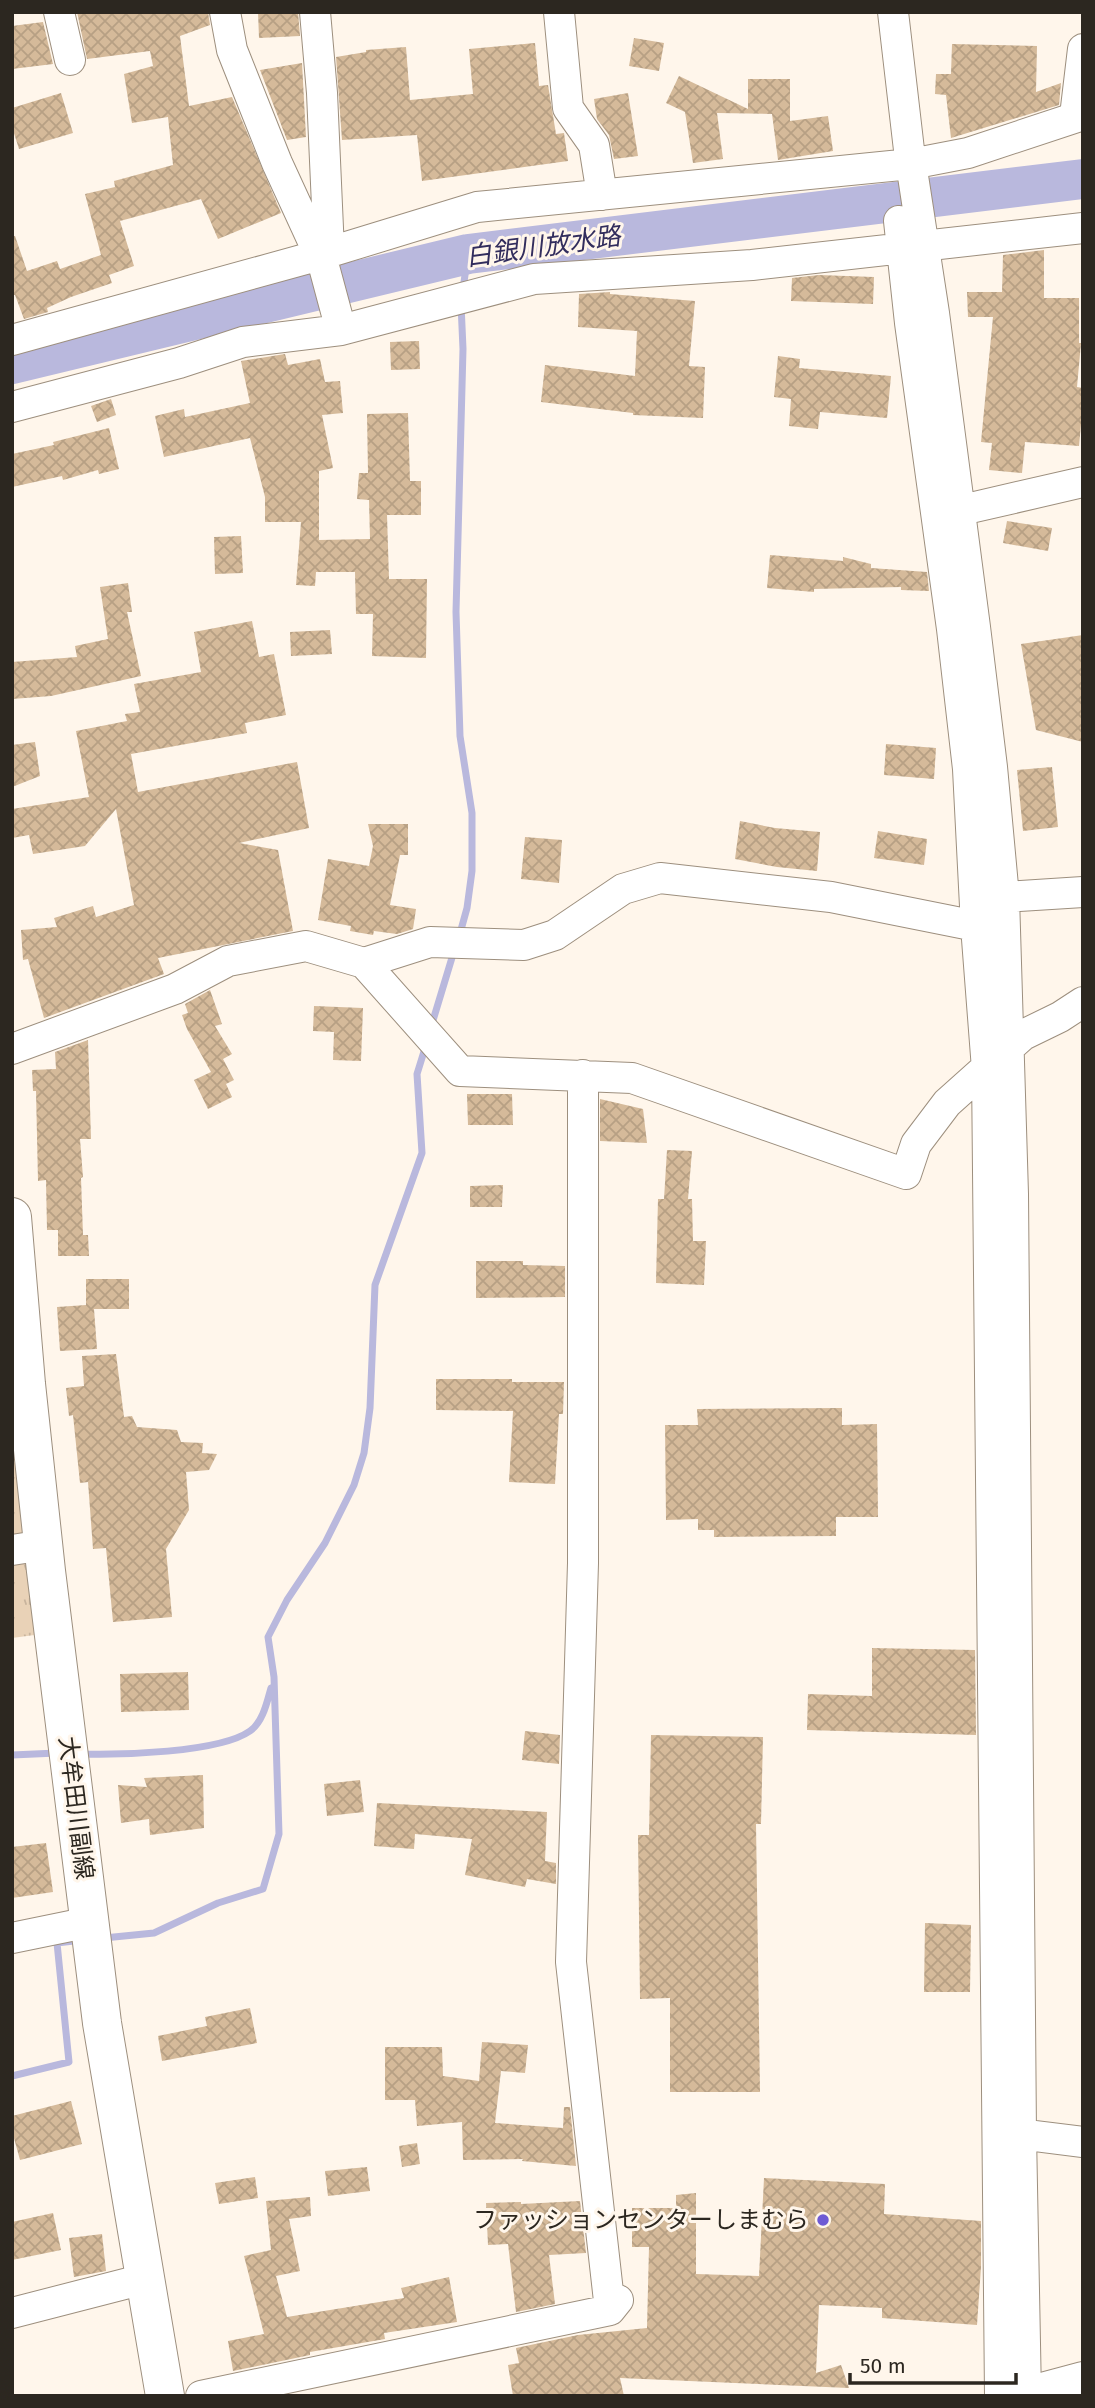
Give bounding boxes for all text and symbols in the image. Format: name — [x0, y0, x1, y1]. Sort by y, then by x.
water label: 白銀川放水路 — [464, 220, 624, 273]
street label: 大牟田川副線 — [53, 1735, 99, 1881]
place label: ファッションセンターしまむら — [473, 2206, 809, 2234]
marker: ファッションセンターしまむら — [815, 2212, 831, 2228]
scale bar — [850, 2342, 1016, 2386]
text: 50 m — [860, 2353, 906, 2379]

